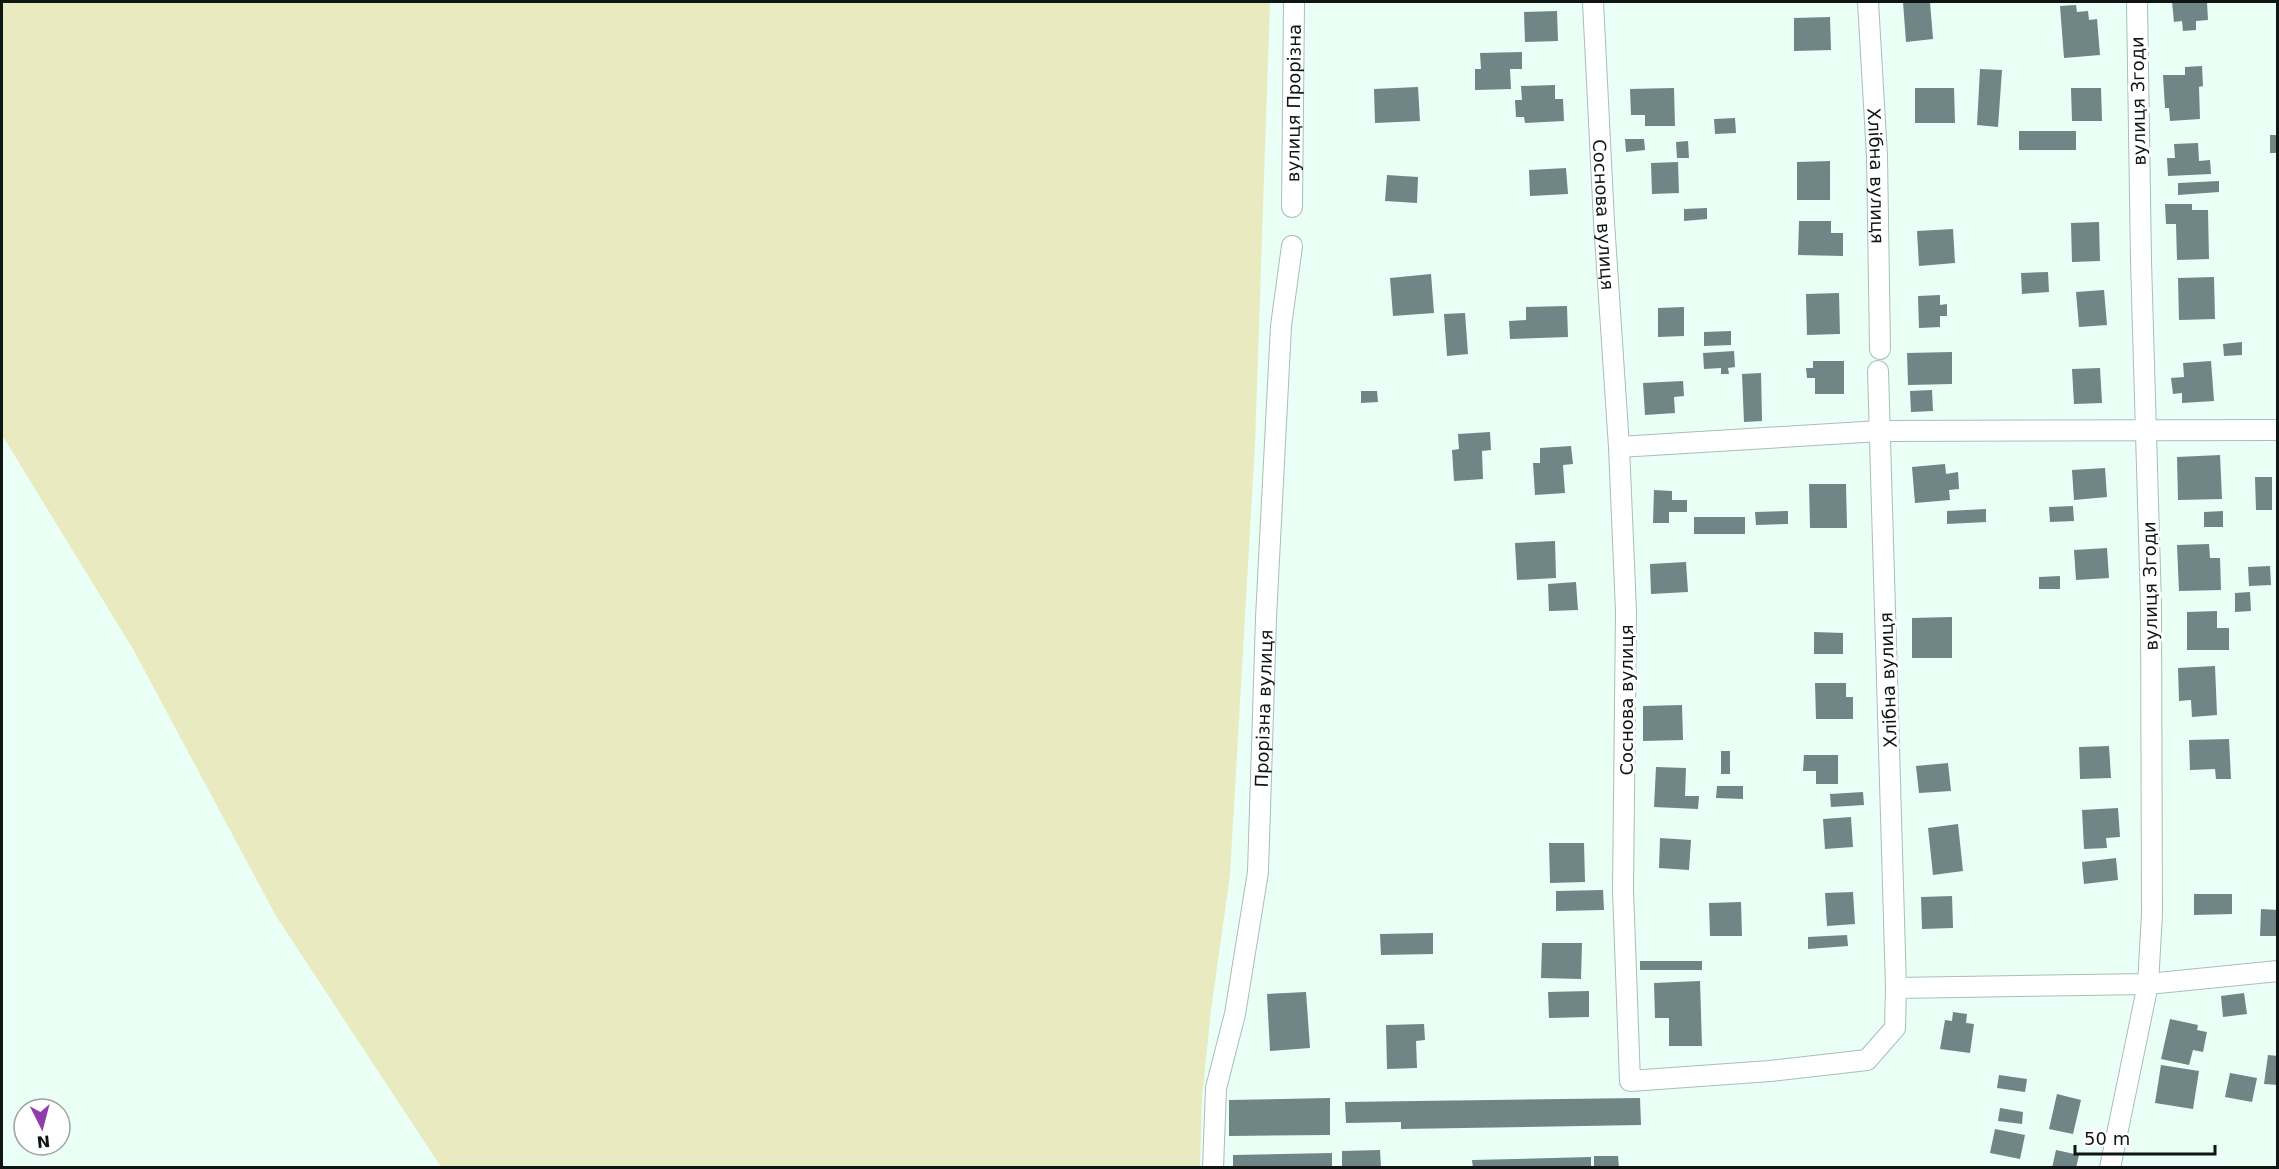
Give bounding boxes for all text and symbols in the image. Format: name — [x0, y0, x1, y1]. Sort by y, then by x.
street label: вулиця Прорізна — [1282, 24, 1304, 182]
street label: вулиця Згоди — [2126, 36, 2150, 166]
street label: Хлібна вулиця — [1864, 107, 1889, 244]
street label: Соснова вулиця — [1589, 139, 1619, 291]
street label: вулиця Згоди — [2138, 521, 2162, 651]
street label: Хлібна вулиця — [1875, 612, 1901, 748]
street label: Соснова вулиця — [1616, 624, 1637, 776]
street label: Прорізна вулиця — [1250, 629, 1276, 788]
north arrow — [12, 1097, 72, 1157]
scale bar — [2075, 1118, 2214, 1156]
text: 50 m — [2084, 1128, 2130, 1149]
text: N — [36, 1131, 51, 1152]

